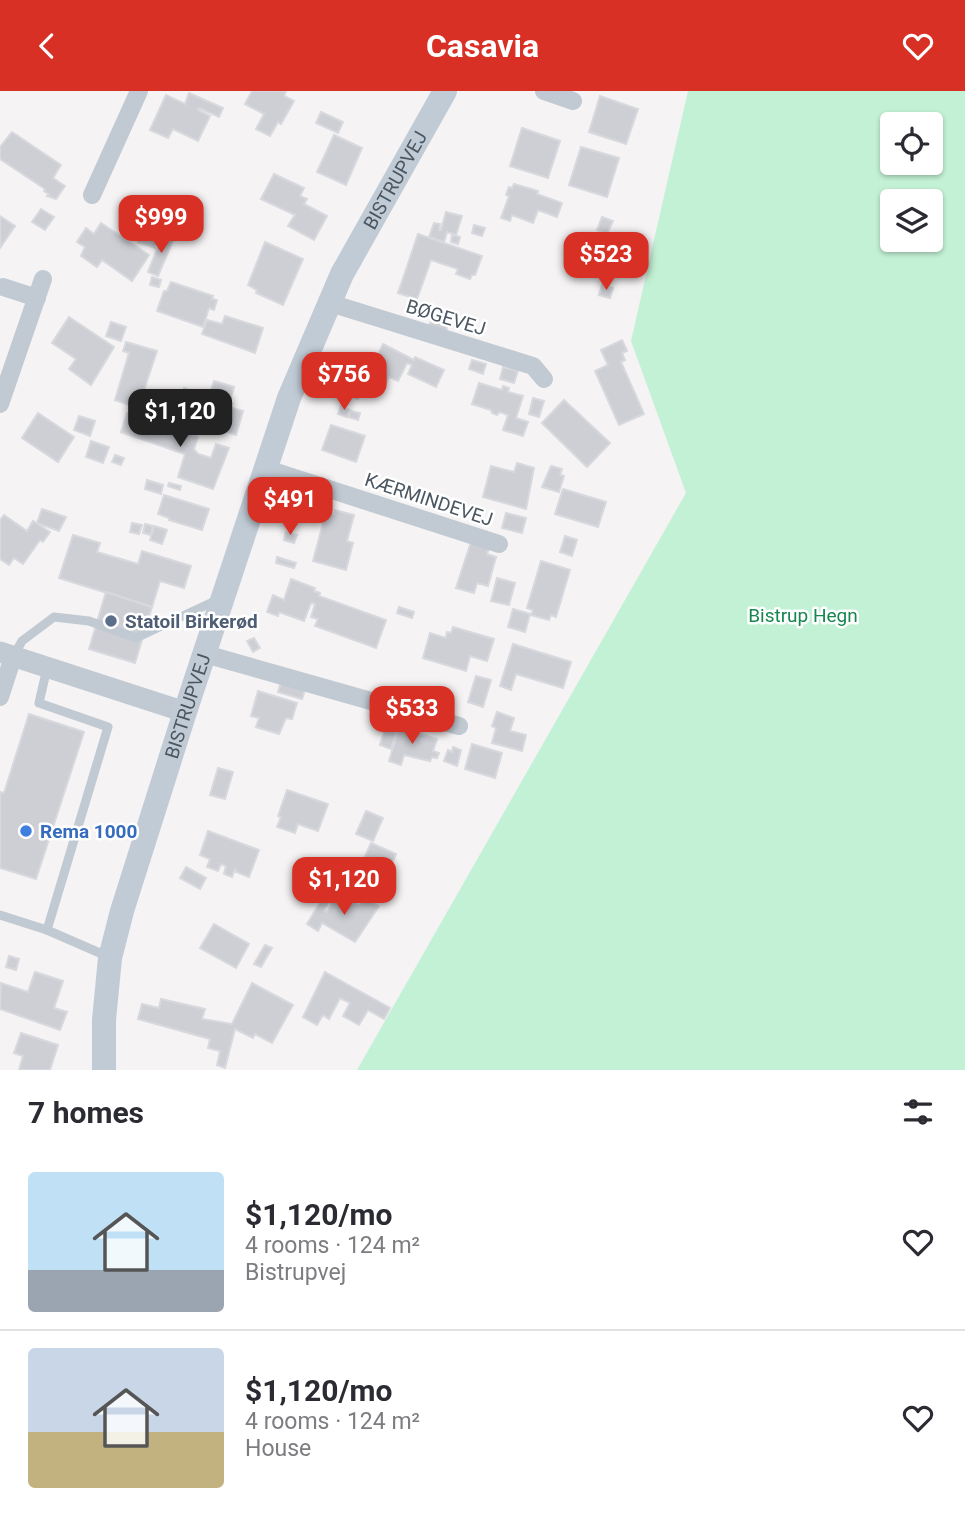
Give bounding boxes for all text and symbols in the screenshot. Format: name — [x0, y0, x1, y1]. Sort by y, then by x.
icon: back — [28, 27, 66, 65]
text: Casavia — [426, 27, 539, 65]
icon: heart — [899, 27, 937, 65]
map controls — [880, 112, 943, 252]
button: locate — [880, 112, 943, 175]
street label: BISTRUPVEJ — [359, 127, 432, 233]
button: layers — [880, 189, 943, 252]
pin: $999 — [120, 195, 202, 255]
text: $999 — [135, 204, 187, 231]
pin: $523 — [565, 233, 647, 292]
text: $523 — [580, 241, 632, 268]
street label: BØGEVEJ — [403, 294, 488, 340]
pin: $756 — [303, 353, 385, 412]
text: $756 — [318, 361, 370, 388]
pin: $1,120 — [123, 389, 237, 449]
text: $1,120 — [144, 398, 216, 425]
street label: KÆRMINDEVEJ — [362, 468, 496, 531]
pin: $491 — [249, 477, 331, 537]
text: $491 — [264, 486, 316, 513]
park label: Bistrup Hegn — [748, 604, 858, 627]
place label: Statoil Birkerød — [125, 610, 258, 633]
marker: Statoil Birkerød — [103, 613, 119, 629]
street label: BISTRUPVEJ — [160, 651, 216, 761]
pin: $533 — [371, 687, 453, 746]
text: $533 — [386, 695, 438, 722]
place label: Rema 1000 — [40, 820, 137, 843]
marker: Rema 1000 — [18, 823, 34, 839]
pin: $1,120 — [287, 857, 401, 917]
text: $1,120 — [308, 866, 380, 893]
icon: filters — [899, 1093, 937, 1131]
text: 7 homes — [28, 1095, 144, 1130]
text: $1,120/mo — [245, 1197, 393, 1232]
icon: home — [84, 1200, 168, 1284]
icon: heart — [899, 1223, 937, 1261]
text: 4 rooms · 124 m² — [245, 1232, 420, 1259]
text: Bistrupvej — [245, 1259, 346, 1286]
text: $1,120/mo — [245, 1373, 393, 1408]
icon: home — [84, 1376, 168, 1460]
icon: heart — [899, 1399, 937, 1437]
text: 4 rooms · 124 m² — [245, 1408, 420, 1435]
text: House — [245, 1435, 311, 1462]

